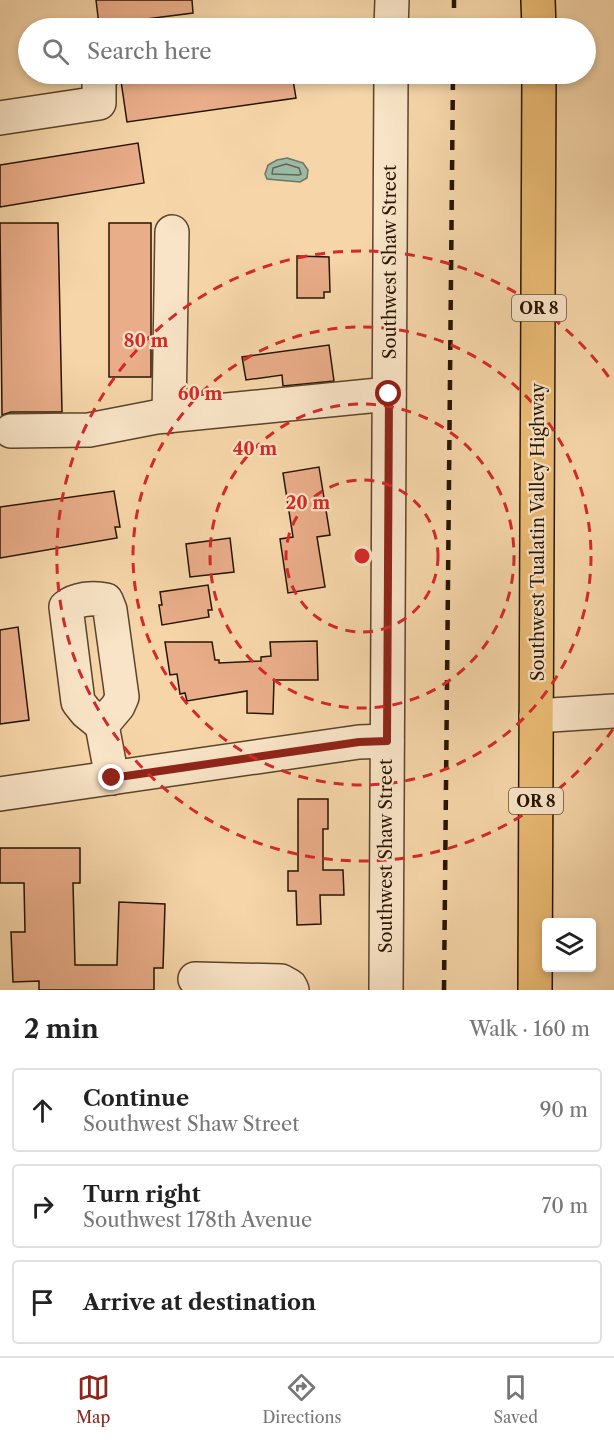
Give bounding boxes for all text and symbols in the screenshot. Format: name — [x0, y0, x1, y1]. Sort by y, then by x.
search box — [18, 18, 596, 84]
icon: search — [39, 35, 72, 68]
text: Search here — [87, 38, 212, 65]
street label: Southwest Shaw Street — [379, 164, 401, 359]
road number: OR 8 — [512, 295, 566, 321]
text: 80 m — [123, 330, 169, 352]
route start — [375, 380, 401, 406]
street label: Southwest Tualatin Valley Highway — [527, 382, 549, 681]
text: 60 m — [178, 383, 222, 405]
text: 40 m — [233, 438, 277, 460]
text: 20 m — [286, 492, 330, 514]
centre of rings — [352, 546, 372, 566]
street label: Southwest Shaw Street — [375, 758, 397, 953]
route end — [98, 764, 124, 790]
road number: OR 8 — [509, 788, 563, 814]
map controls — [542, 918, 596, 972]
button: layers — [542, 918, 596, 972]
text: 2 min — [24, 1013, 99, 1045]
text: Walk · 160 m — [469, 1017, 590, 1041]
text: Continue — [83, 1085, 189, 1112]
icon: ahead — [26, 1094, 59, 1127]
text: 90 m — [540, 1098, 588, 1122]
text: Southwest Shaw Street — [83, 1112, 299, 1136]
text: Turn right — [83, 1181, 201, 1208]
icon: right — [26, 1190, 59, 1223]
text: 70 m — [542, 1194, 588, 1218]
text: Southwest 178th Avenue — [83, 1208, 312, 1232]
icon: arrive — [26, 1286, 59, 1319]
text: Arrive at destination — [83, 1289, 316, 1316]
tab: Map — [76, 1371, 110, 1427]
tab: Directions — [262, 1371, 341, 1427]
tab: Saved — [494, 1371, 538, 1427]

